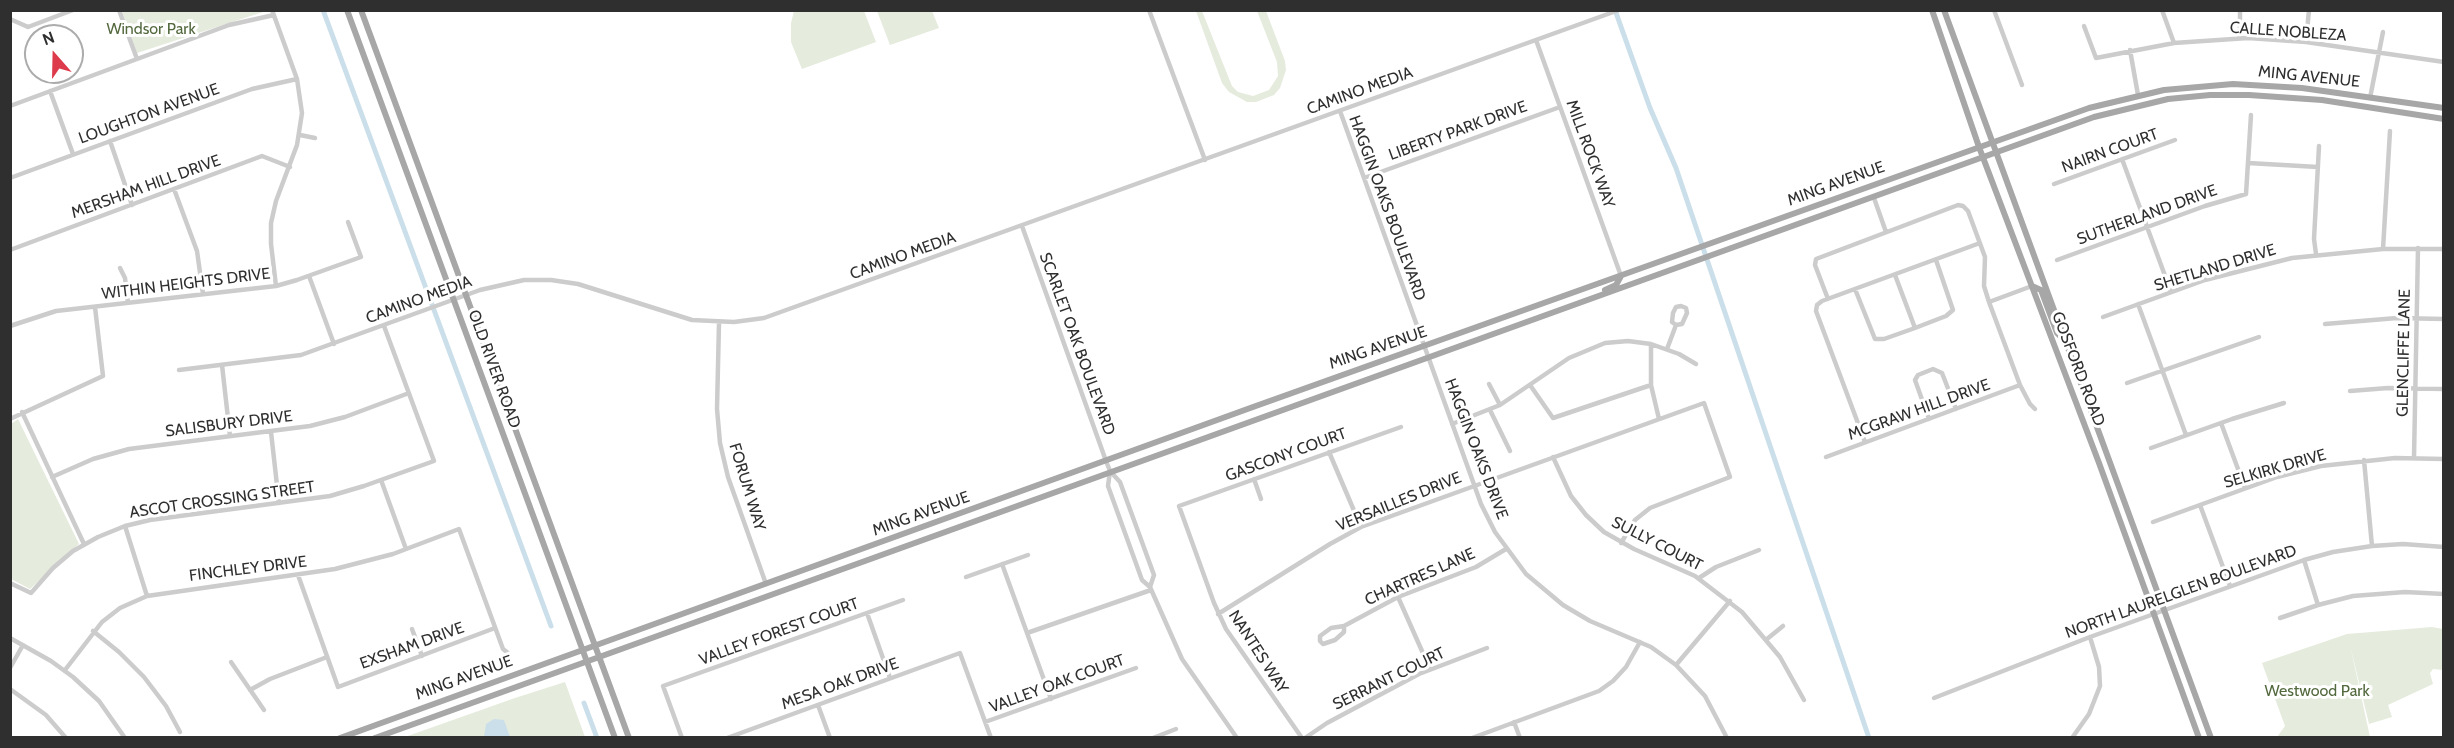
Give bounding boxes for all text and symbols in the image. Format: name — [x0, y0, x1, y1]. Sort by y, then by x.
street label: CALLE NOBLEZA — [2229, 18, 2347, 46]
park label: Windsor Park — [106, 19, 196, 39]
north arrow — [24, 24, 84, 84]
text: N — [40, 28, 57, 49]
street label: MING AVENUE — [2257, 62, 2361, 92]
street label: CAMINO MEDIA — [1304, 63, 1416, 119]
street label: LOUGHTON AVENUE — [76, 80, 222, 148]
street label: LIBERTY PARK DRIVE — [1386, 97, 1530, 165]
street label: MILL ROCK WAY — [1562, 97, 1618, 211]
street label: HAGGIN OAKS BOULEVARD — [1344, 113, 1430, 303]
street label: NAIRN COURT — [2059, 125, 2161, 177]
street label: MERSHAM HILL DRIVE — [69, 151, 223, 223]
street label: MING AVENUE — [1785, 158, 1887, 210]
street label: SUTHERLAND DRIVE — [2074, 181, 2220, 249]
street label: CAMINO MEDIA — [847, 228, 959, 284]
street label: SHETLAND DRIVE — [2152, 240, 2278, 296]
street label: SCARLET OAK BOULEVARD — [1035, 250, 1119, 438]
street label: WITHIN HEIGHTS DRIVE — [101, 264, 271, 304]
street label: CAMINO MEDIA — [363, 272, 475, 328]
street label: GLENCLIFFE LANE — [2393, 289, 2415, 417]
street label: OLD RIVER ROAD — [464, 307, 524, 431]
street label: GOSFORD ROAD — [2047, 309, 2109, 429]
street label: MING AVENUE — [1327, 322, 1429, 374]
street label: MCGRAW HILL DRIVE — [1845, 375, 1993, 445]
street label: HAGGIN OAKS DRIVE — [1440, 376, 1512, 522]
street label: SALISBURY DRIVE — [164, 407, 294, 441]
street label: GASCONY COURT — [1223, 424, 1349, 486]
street label: FORUM WAY — [725, 441, 769, 533]
street label: SELKIRK DRIVE — [2222, 445, 2328, 493]
street label: VERSAILLES DRIVE — [1334, 468, 1464, 536]
street label: ASCOT CROSSING STREET — [128, 477, 316, 523]
street label: MING AVENUE — [870, 488, 972, 540]
street label: SULLY COURT — [1608, 513, 1706, 575]
street label: NORTH LAURELGLEN BOULEVARD — [2063, 541, 2299, 643]
street label: CHARTRES LANE — [1362, 544, 1478, 610]
street label: FINCHLEY DRIVE — [188, 552, 308, 586]
street label: VALLEY FOREST COURT — [697, 594, 861, 670]
street label: NANTES WAY — [1224, 607, 1292, 697]
street label: EXSHAM DRIVE — [357, 618, 467, 674]
street label: SERRANT COURT — [1330, 644, 1448, 714]
street label: VALLEY OAK COURT — [987, 651, 1127, 717]
street label: MING AVENUE — [413, 652, 515, 704]
street label: MESA OAK DRIVE — [779, 654, 901, 714]
park label: Westwood Park — [2264, 681, 2370, 701]

